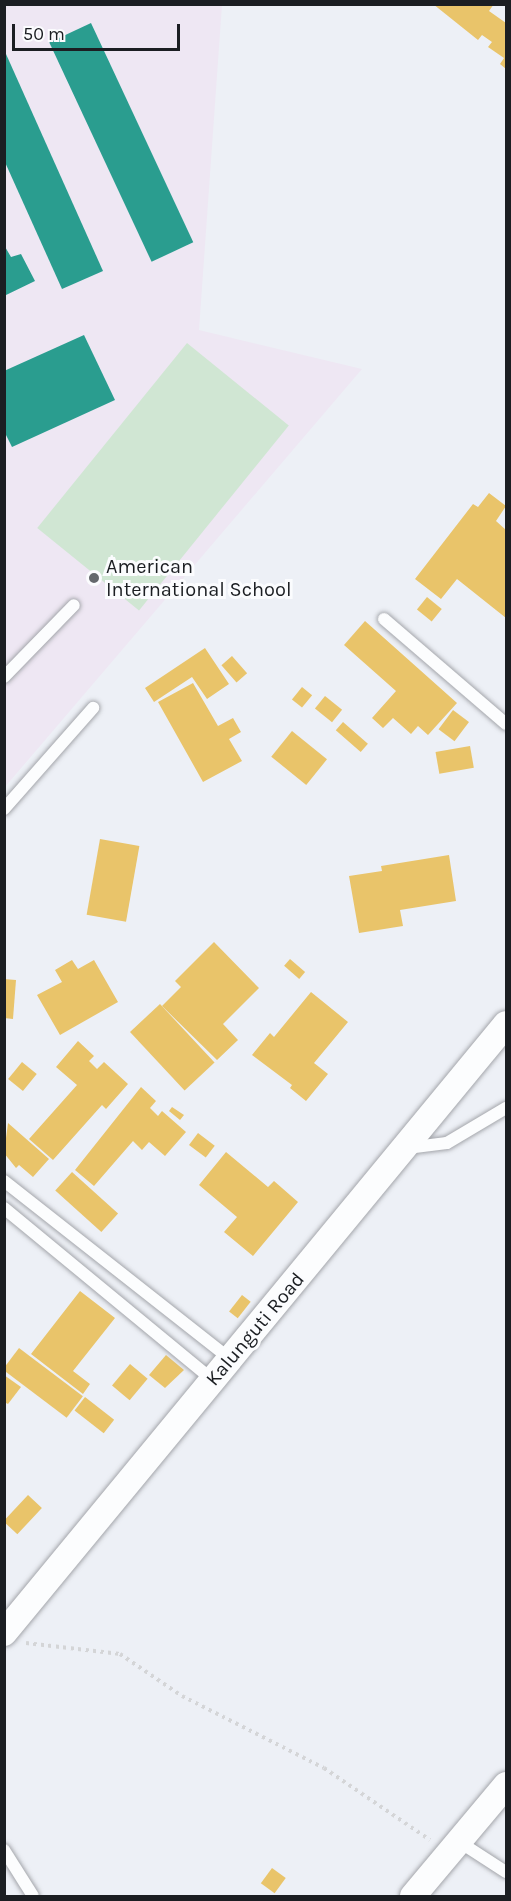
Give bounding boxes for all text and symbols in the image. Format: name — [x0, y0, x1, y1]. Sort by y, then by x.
scale bar — [15, 12, 183, 50]
text: 50 m — [23, 23, 65, 45]
place label: American International School — [106, 554, 292, 601]
marker: American International School — [87, 571, 101, 585]
street label: Kalunguti Road — [201, 1267, 309, 1391]

